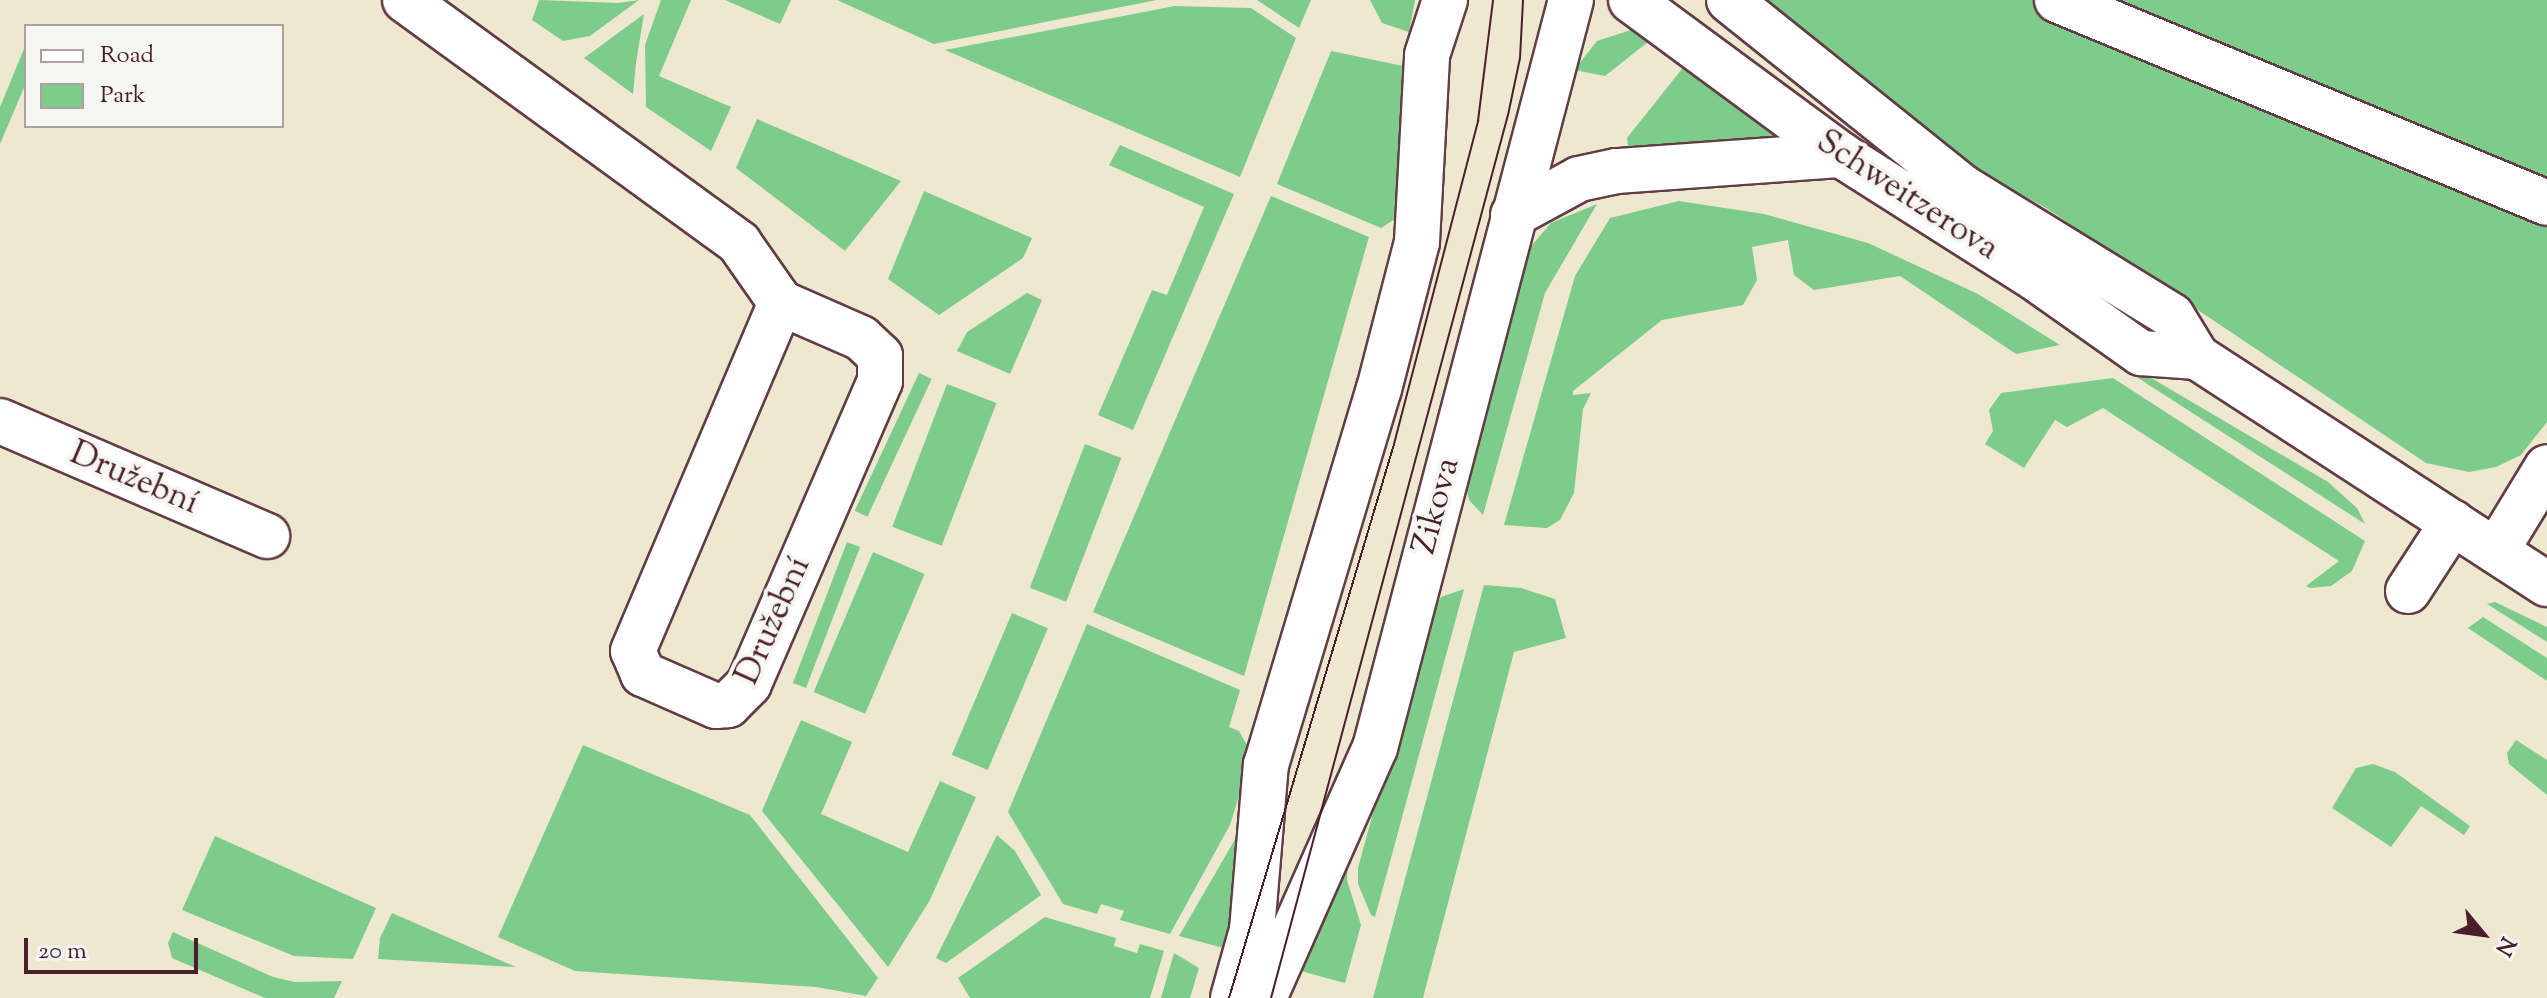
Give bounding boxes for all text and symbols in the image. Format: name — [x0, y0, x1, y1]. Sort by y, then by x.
legend — [24, 24, 284, 128]
text: Road — [100, 39, 154, 73]
text: Park — [100, 79, 146, 113]
street label: Schweitzerova — [1808, 122, 2006, 270]
street label: Družební — [63, 434, 205, 524]
street label: Zikova — [1405, 454, 1469, 558]
street label: Družební — [728, 551, 820, 691]
north arrow — [2443, 894, 2523, 974]
scale bar — [28, 922, 202, 972]
text: N — [2486, 930, 2522, 961]
text: 20 m — [38, 935, 87, 969]

